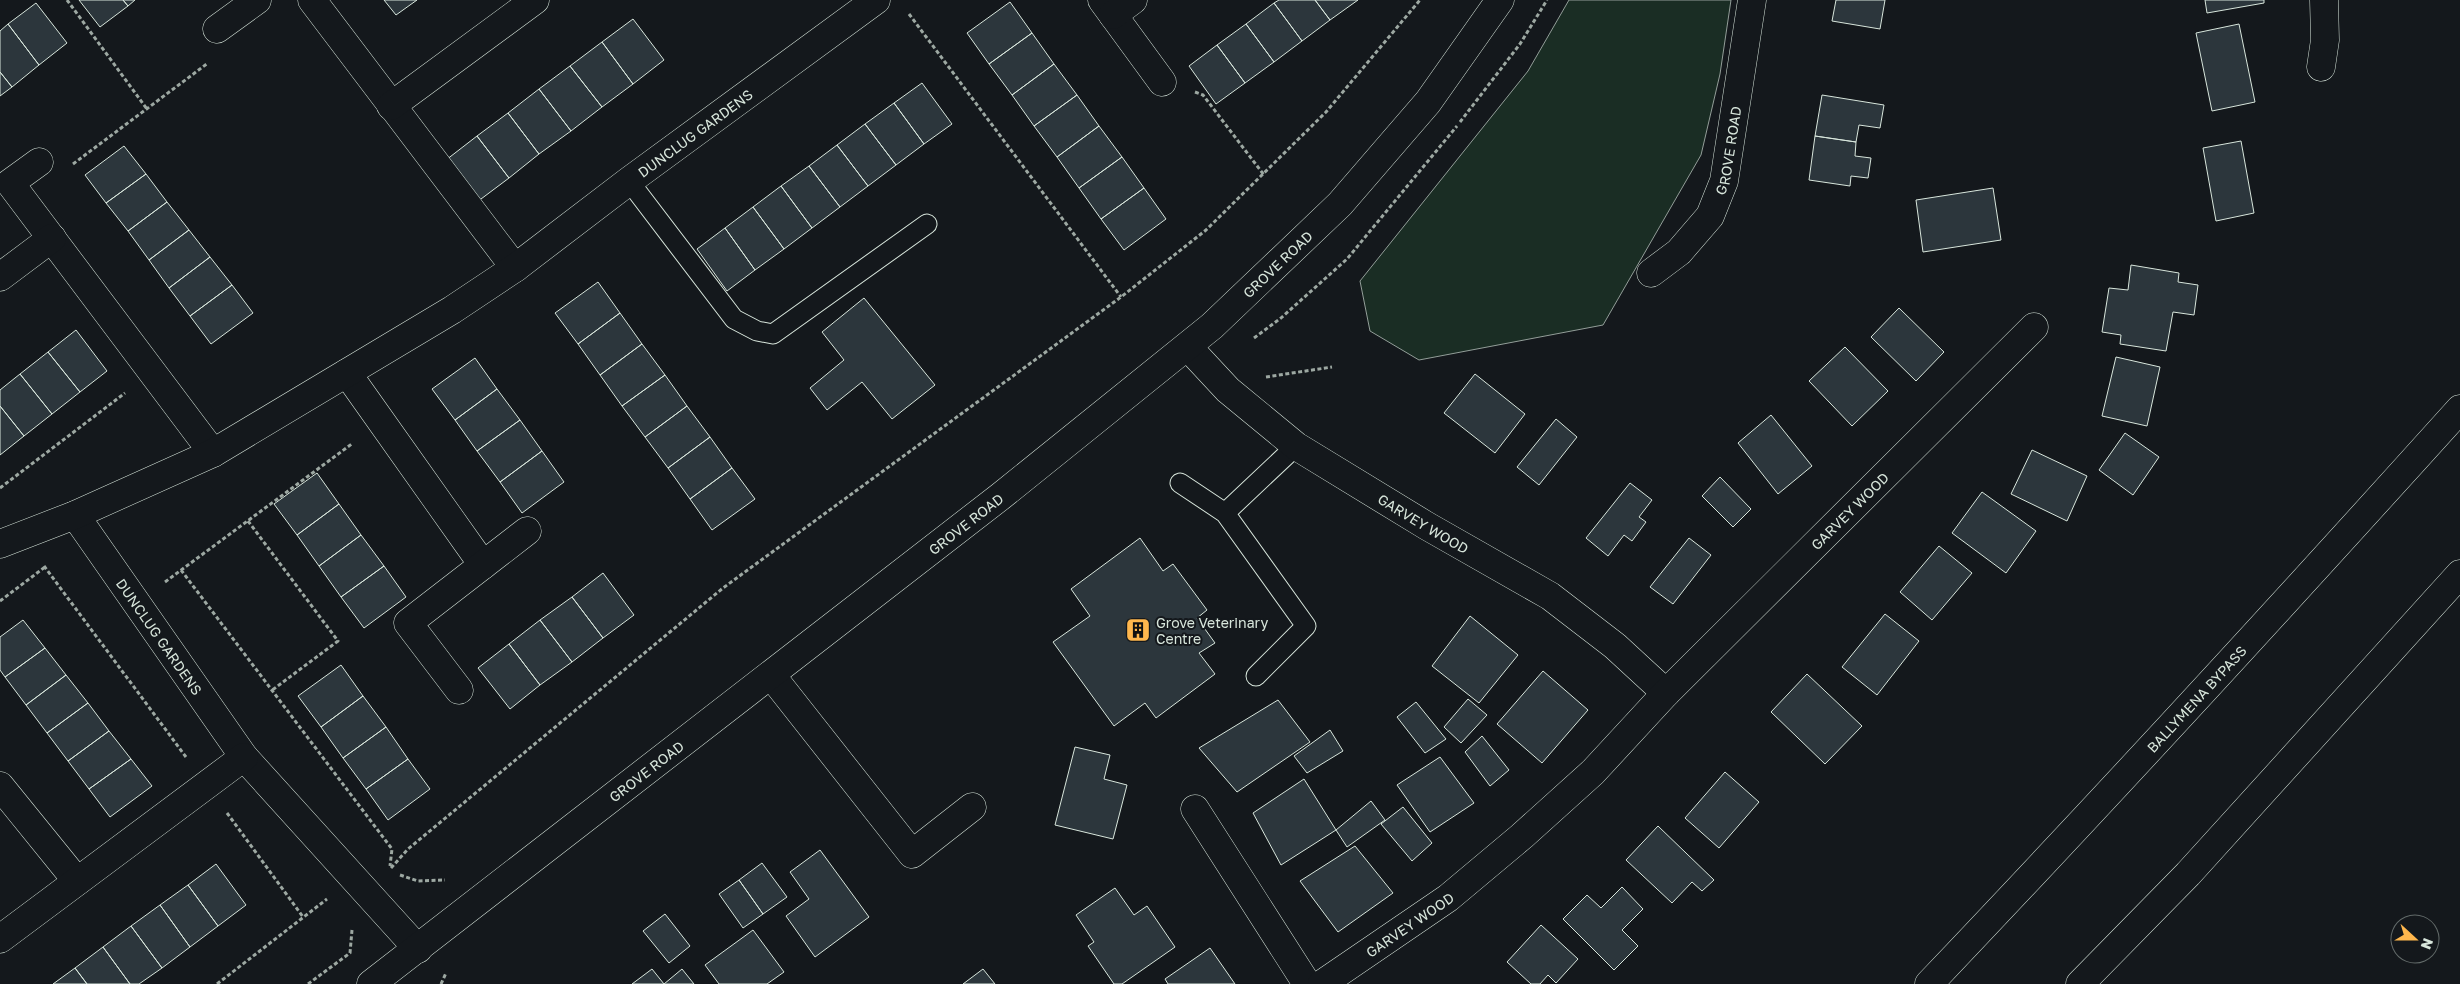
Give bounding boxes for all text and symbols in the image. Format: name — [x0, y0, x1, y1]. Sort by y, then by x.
street label: DUNCLUG GARDENS — [634, 85, 756, 180]
street label: GROVE ROAD — [1711, 105, 1744, 197]
street label: GROVE ROAD — [1239, 227, 1316, 301]
street label: GARVEY WOOD — [1807, 468, 1892, 553]
street label: GROVE ROAD — [925, 489, 1006, 558]
street label: GARVEY WOOD — [1375, 490, 1472, 557]
street label: DUNCLUG GARDENS — [113, 575, 206, 698]
place label: Grove Veterinary Centre — [1156, 614, 1268, 647]
building icon: Grove Veterinary Centre — [1125, 617, 1151, 643]
street label: BALLYMENA BYPASS — [2143, 642, 2250, 755]
street label: GROVE ROAD — [605, 737, 687, 805]
street label: GARVEY WOOD — [1362, 888, 1457, 960]
north arrow — [2390, 914, 2440, 964]
text: N — [2418, 936, 2437, 952]

